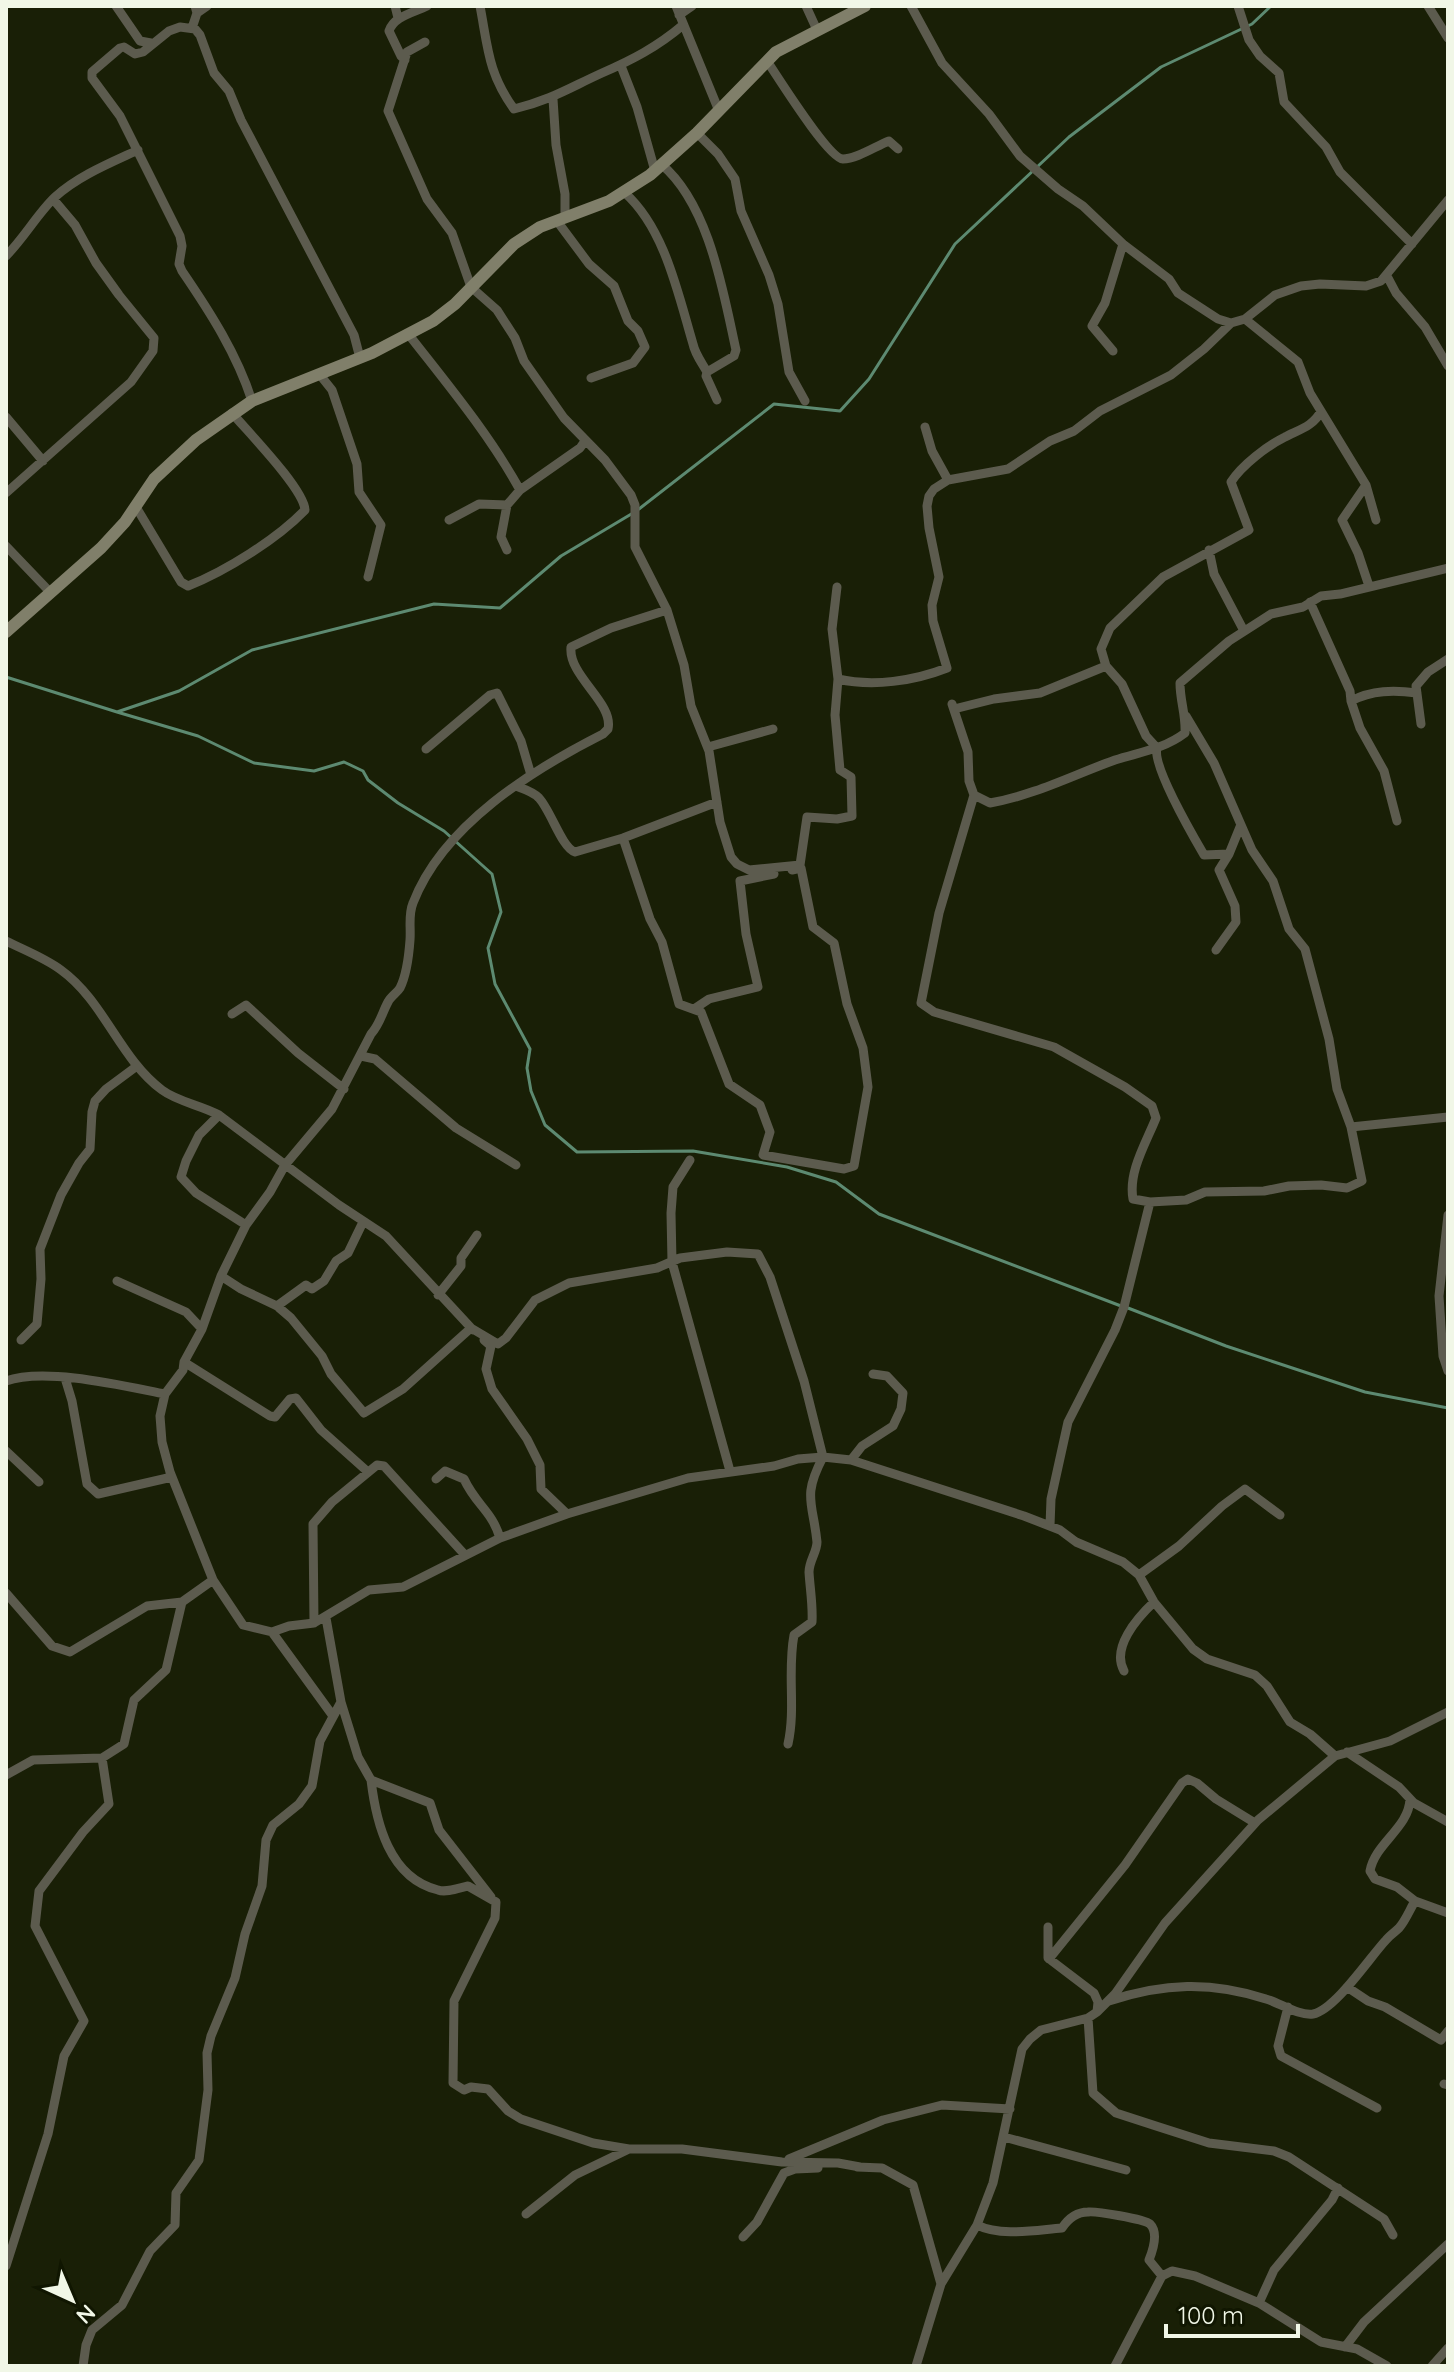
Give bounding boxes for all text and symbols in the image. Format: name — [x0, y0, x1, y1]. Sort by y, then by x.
north arrow — [32, 2260, 112, 2340]
scale bar — [1166, 2288, 1298, 2338]
text: N — [70, 2299, 101, 2330]
text: 100 m — [1178, 2300, 1244, 2330]

